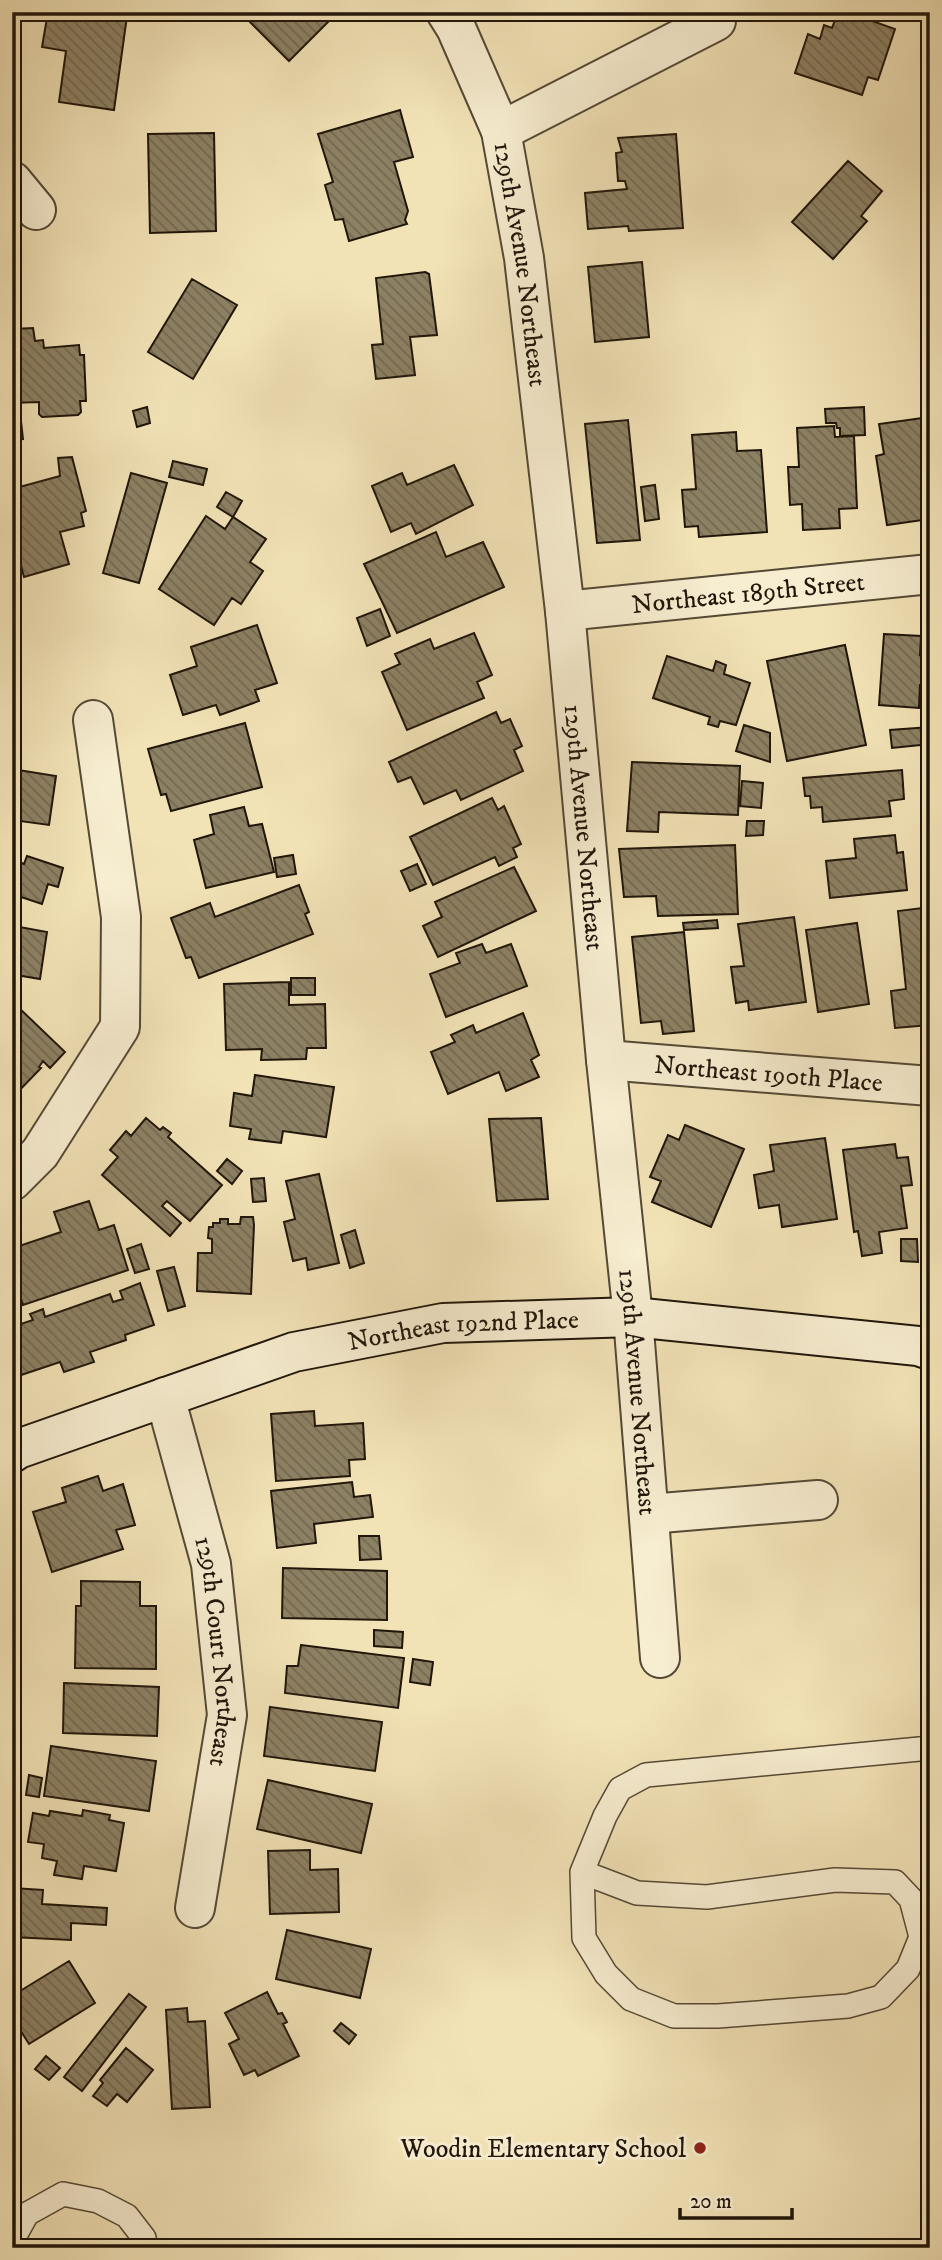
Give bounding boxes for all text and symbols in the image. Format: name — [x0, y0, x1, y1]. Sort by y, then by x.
street label: 129th Avenue Northeast — [485, 139, 554, 388]
street label: Northeast 189th Street — [630, 566, 866, 622]
street label: 129th Avenue Northeast — [556, 703, 611, 952]
street label: Northeast 190th Place — [653, 1049, 884, 1100]
street label: 129th Avenue Northeast — [610, 1267, 664, 1516]
street label: Northeast 192nd Place — [345, 1304, 579, 1359]
street label: 129th Court Northeast — [186, 1532, 242, 1769]
place label: Woodin Elementary School — [399, 2133, 686, 2166]
marker: Woodin Elementary School — [692, 2140, 708, 2156]
scale bar — [680, 2176, 792, 2220]
text: 20 m — [690, 2189, 732, 2215]

